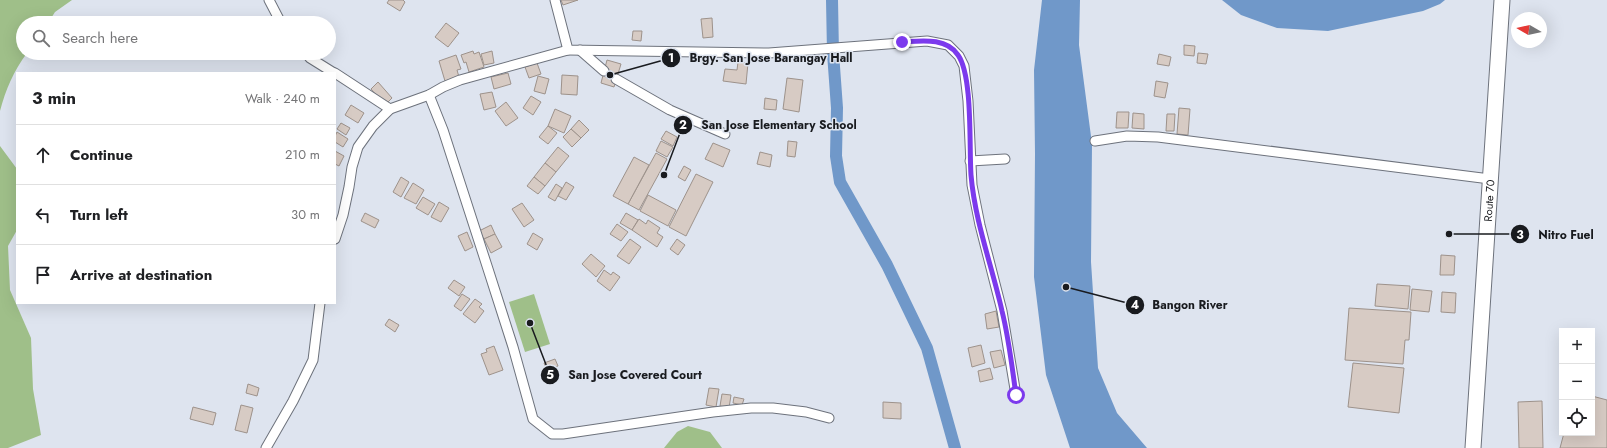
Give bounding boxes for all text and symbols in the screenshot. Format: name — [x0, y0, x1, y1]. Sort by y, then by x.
north arrow — [1511, 12, 1547, 48]
search box — [16, 16, 336, 60]
icon: search — [30, 27, 52, 49]
text: Search here — [62, 27, 138, 49]
route end — [893, 33, 911, 51]
callout: Brgy. San Jose Barangay Hall — [661, 46, 860, 70]
text: 1 — [668, 49, 674, 67]
text: Brgy. San Jose Barangay Hall — [689, 49, 853, 67]
text: 3 min — [32, 86, 76, 110]
text: Walk · 240 m — [245, 89, 320, 108]
callout: San Jose Elementary School — [673, 113, 865, 137]
text: 2 — [679, 116, 687, 134]
text: San Jose Elementary School — [701, 116, 857, 134]
icon: ahead — [32, 144, 54, 166]
text: Continue — [70, 144, 133, 166]
text: 210 m — [285, 145, 320, 164]
street label: Route 70 — [1480, 179, 1498, 222]
icon: left — [32, 204, 54, 226]
text: Turn left — [70, 204, 128, 226]
text: 30 m — [291, 205, 320, 224]
callout: Nitro Fuel — [1510, 222, 1602, 246]
text: 3 — [1516, 226, 1524, 244]
text: Nitro Fuel — [1538, 226, 1594, 244]
icon: arrive — [32, 264, 54, 286]
text: Arrive at destination — [70, 264, 212, 286]
callout: Bangon River — [1125, 293, 1236, 317]
text: 4 — [1131, 296, 1139, 314]
text: Bangon River — [1152, 296, 1228, 314]
map controls — [1559, 328, 1595, 436]
button: + — [1559, 328, 1595, 364]
callout: San Jose Covered Court — [540, 363, 709, 387]
button: − — [1559, 364, 1595, 400]
text: 5 — [546, 366, 554, 384]
text: San Jose Covered Court — [568, 366, 702, 384]
route start — [1007, 386, 1025, 404]
button: locate — [1559, 400, 1595, 436]

